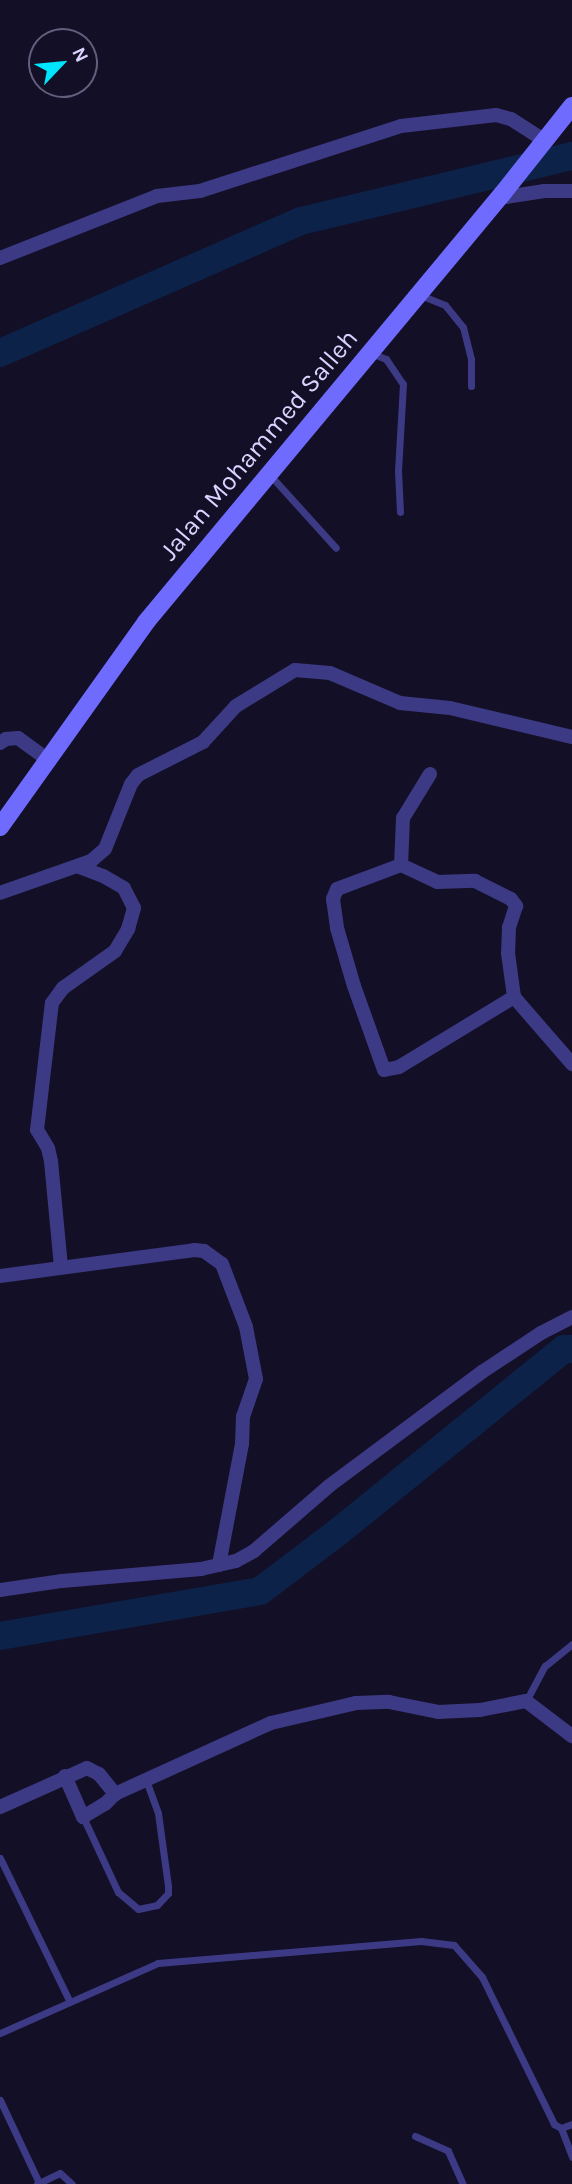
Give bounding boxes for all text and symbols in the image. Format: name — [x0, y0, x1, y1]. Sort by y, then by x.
north arrow — [28, 28, 98, 98]
text: N — [67, 44, 93, 66]
street label: Jalan Mohammed Salleh — [153, 323, 365, 567]

